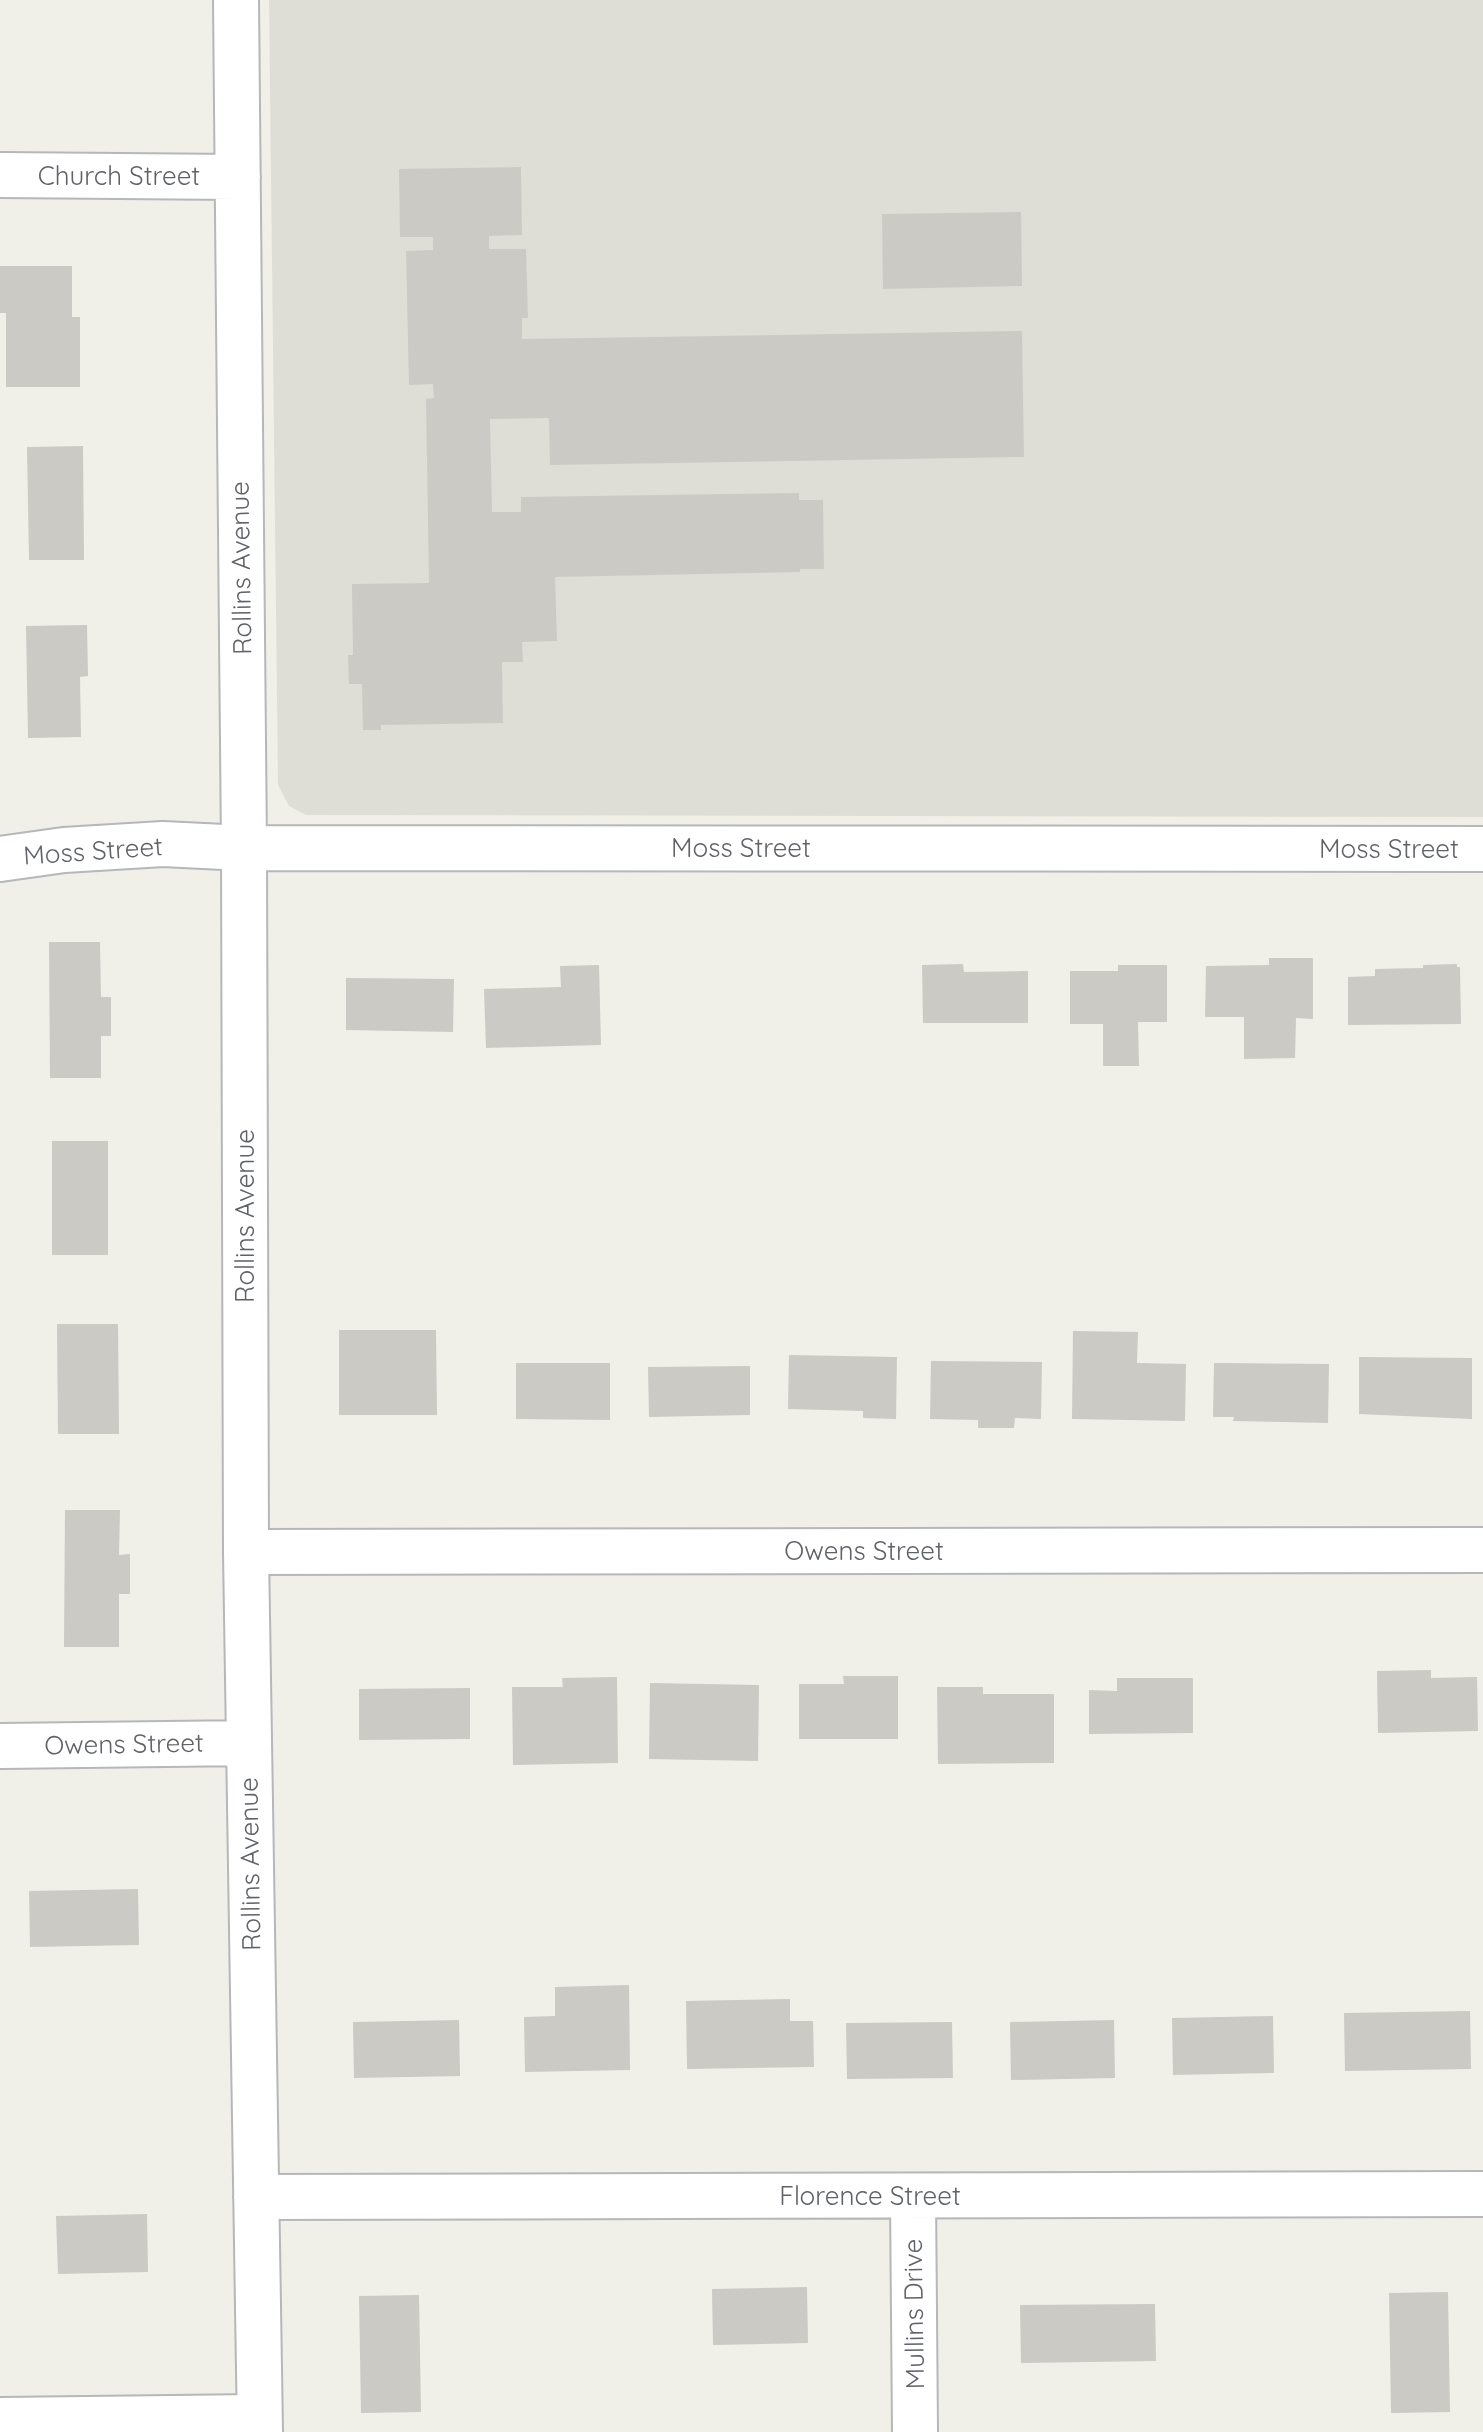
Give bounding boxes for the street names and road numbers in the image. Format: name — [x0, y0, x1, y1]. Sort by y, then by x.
street label: Church Street — [38, 159, 200, 192]
street label: Rollins Avenue — [222, 481, 259, 655]
street label: Moss Street — [22, 829, 164, 872]
street label: Moss Street — [671, 831, 811, 864]
street label: Moss Street — [1319, 832, 1459, 865]
street label: Rollins Avenue — [228, 1129, 261, 1303]
street label: Owens Street — [784, 1534, 944, 1567]
street label: Owens Street — [44, 1726, 204, 1761]
street label: Rollins Avenue — [231, 1777, 268, 1951]
street label: Florence Street — [779, 2179, 961, 2212]
street label: Mullins Drive — [896, 2238, 931, 2390]

